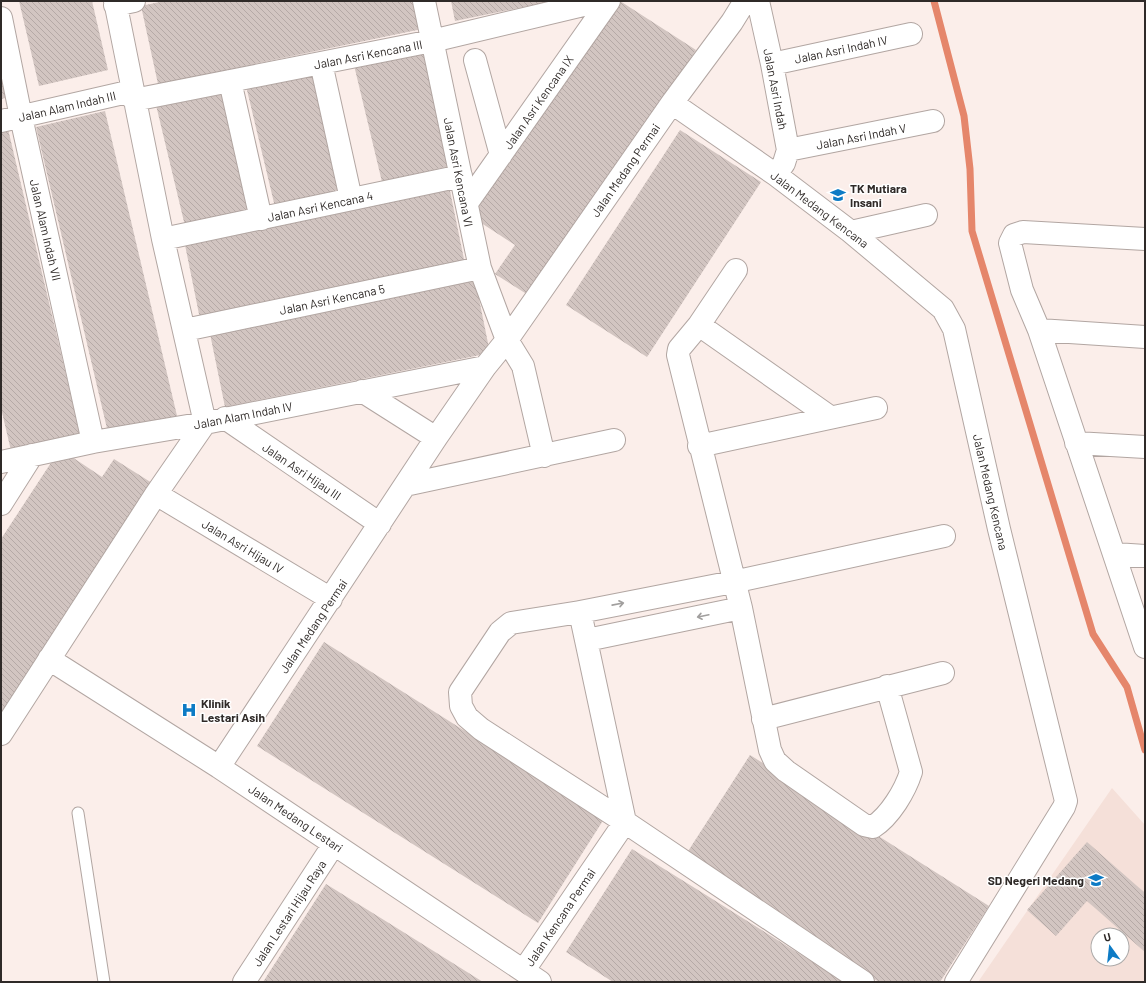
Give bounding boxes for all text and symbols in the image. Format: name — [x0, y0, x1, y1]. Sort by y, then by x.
street label: Jalan Asri Indah IV — [793, 32, 889, 66]
street label: Jalan Asri Kencana III — [313, 37, 423, 71]
street label: Jalan Asri Indah — [761, 47, 791, 131]
street label: Jalan Asri Kencana IX — [500, 52, 576, 152]
street label: Jalan Alam Indah III — [17, 88, 117, 124]
street label: Jalan Asri Kencana VI — [442, 116, 476, 228]
street label: Jalan Asri Indah V — [815, 120, 907, 152]
street label: Jalan Medang Permai — [588, 121, 662, 219]
street label: Jalan Medang Kencana — [768, 168, 872, 250]
street label: Jalan Alam Indah VII — [28, 178, 64, 282]
place label: TK Mutiara Insani — [850, 181, 907, 209]
school or university icon: TK Mutiara Insani — [829, 186, 847, 204]
street label: Jalan Asri Kencana 4 — [266, 188, 374, 224]
street label: Jalan Asri Kencana 5 — [278, 281, 386, 317]
street label: Jalan Alam Indah IV — [192, 399, 294, 431]
street label: Jalan Medang Kencana — [971, 433, 1011, 551]
street label: Jalan Asri Hijau III — [260, 440, 344, 502]
street label: Jalan Asri Hijau IV — [200, 516, 286, 576]
street label: Jalan Medang Permai — [276, 576, 350, 676]
one-way arrow — [612, 600, 625, 608]
one-way arrow — [696, 613, 709, 621]
place label: Klinik Lestari Asih — [201, 696, 265, 724]
hospital icon: Klinik Lestari Asih — [180, 701, 198, 719]
street label: Jalan Medang Lestari — [246, 781, 346, 855]
street label: Jalan Lestari Hijau Raya — [249, 857, 329, 969]
street label: Jalan Kencana Permai — [522, 865, 598, 969]
school or university icon: SD Negeri Medang — [1087, 871, 1105, 889]
place label: SD Negeri Medang — [988, 873, 1084, 887]
north arrow — [1090, 927, 1130, 967]
text: U — [1102, 930, 1112, 944]

